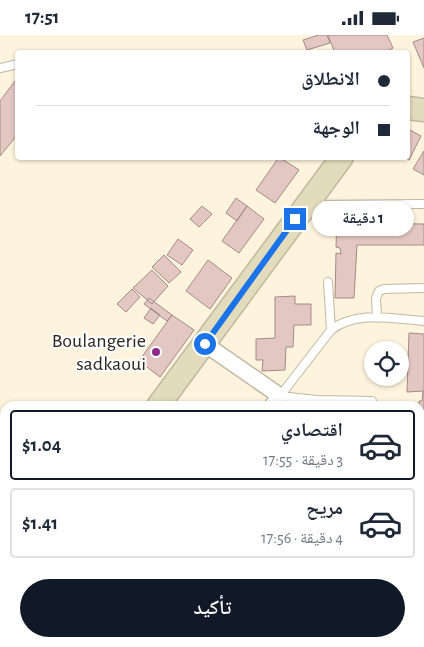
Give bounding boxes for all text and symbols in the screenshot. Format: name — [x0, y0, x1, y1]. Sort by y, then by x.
text: 17:51 — [25, 8, 59, 27]
text: الانطلاق — [301, 70, 360, 89]
text: الوجهة — [312, 119, 360, 138]
callout: 1 دقيقة — [312, 201, 415, 237]
route end — [284, 208, 306, 230]
text: 1 دقيقة — [342, 210, 384, 226]
place label: Boulangerie sadkaoui — [52, 331, 146, 374]
route start — [194, 333, 216, 355]
map controls — [364, 341, 409, 386]
button: locate — [364, 341, 409, 386]
marker: Boulangerie sadkaoui — [150, 346, 162, 358]
text: اقتصادي — [281, 421, 343, 440]
icon: car — [358, 423, 403, 468]
text: $1.04 — [22, 436, 61, 455]
text: 3 دقيقة · 17:55 — [263, 452, 343, 468]
text: مريح — [306, 499, 343, 518]
icon: car — [358, 501, 403, 546]
text: $1.41 — [22, 514, 58, 533]
text: 4 دقيقة · 17:56 — [261, 530, 343, 546]
button: تأكيد — [20, 579, 405, 637]

